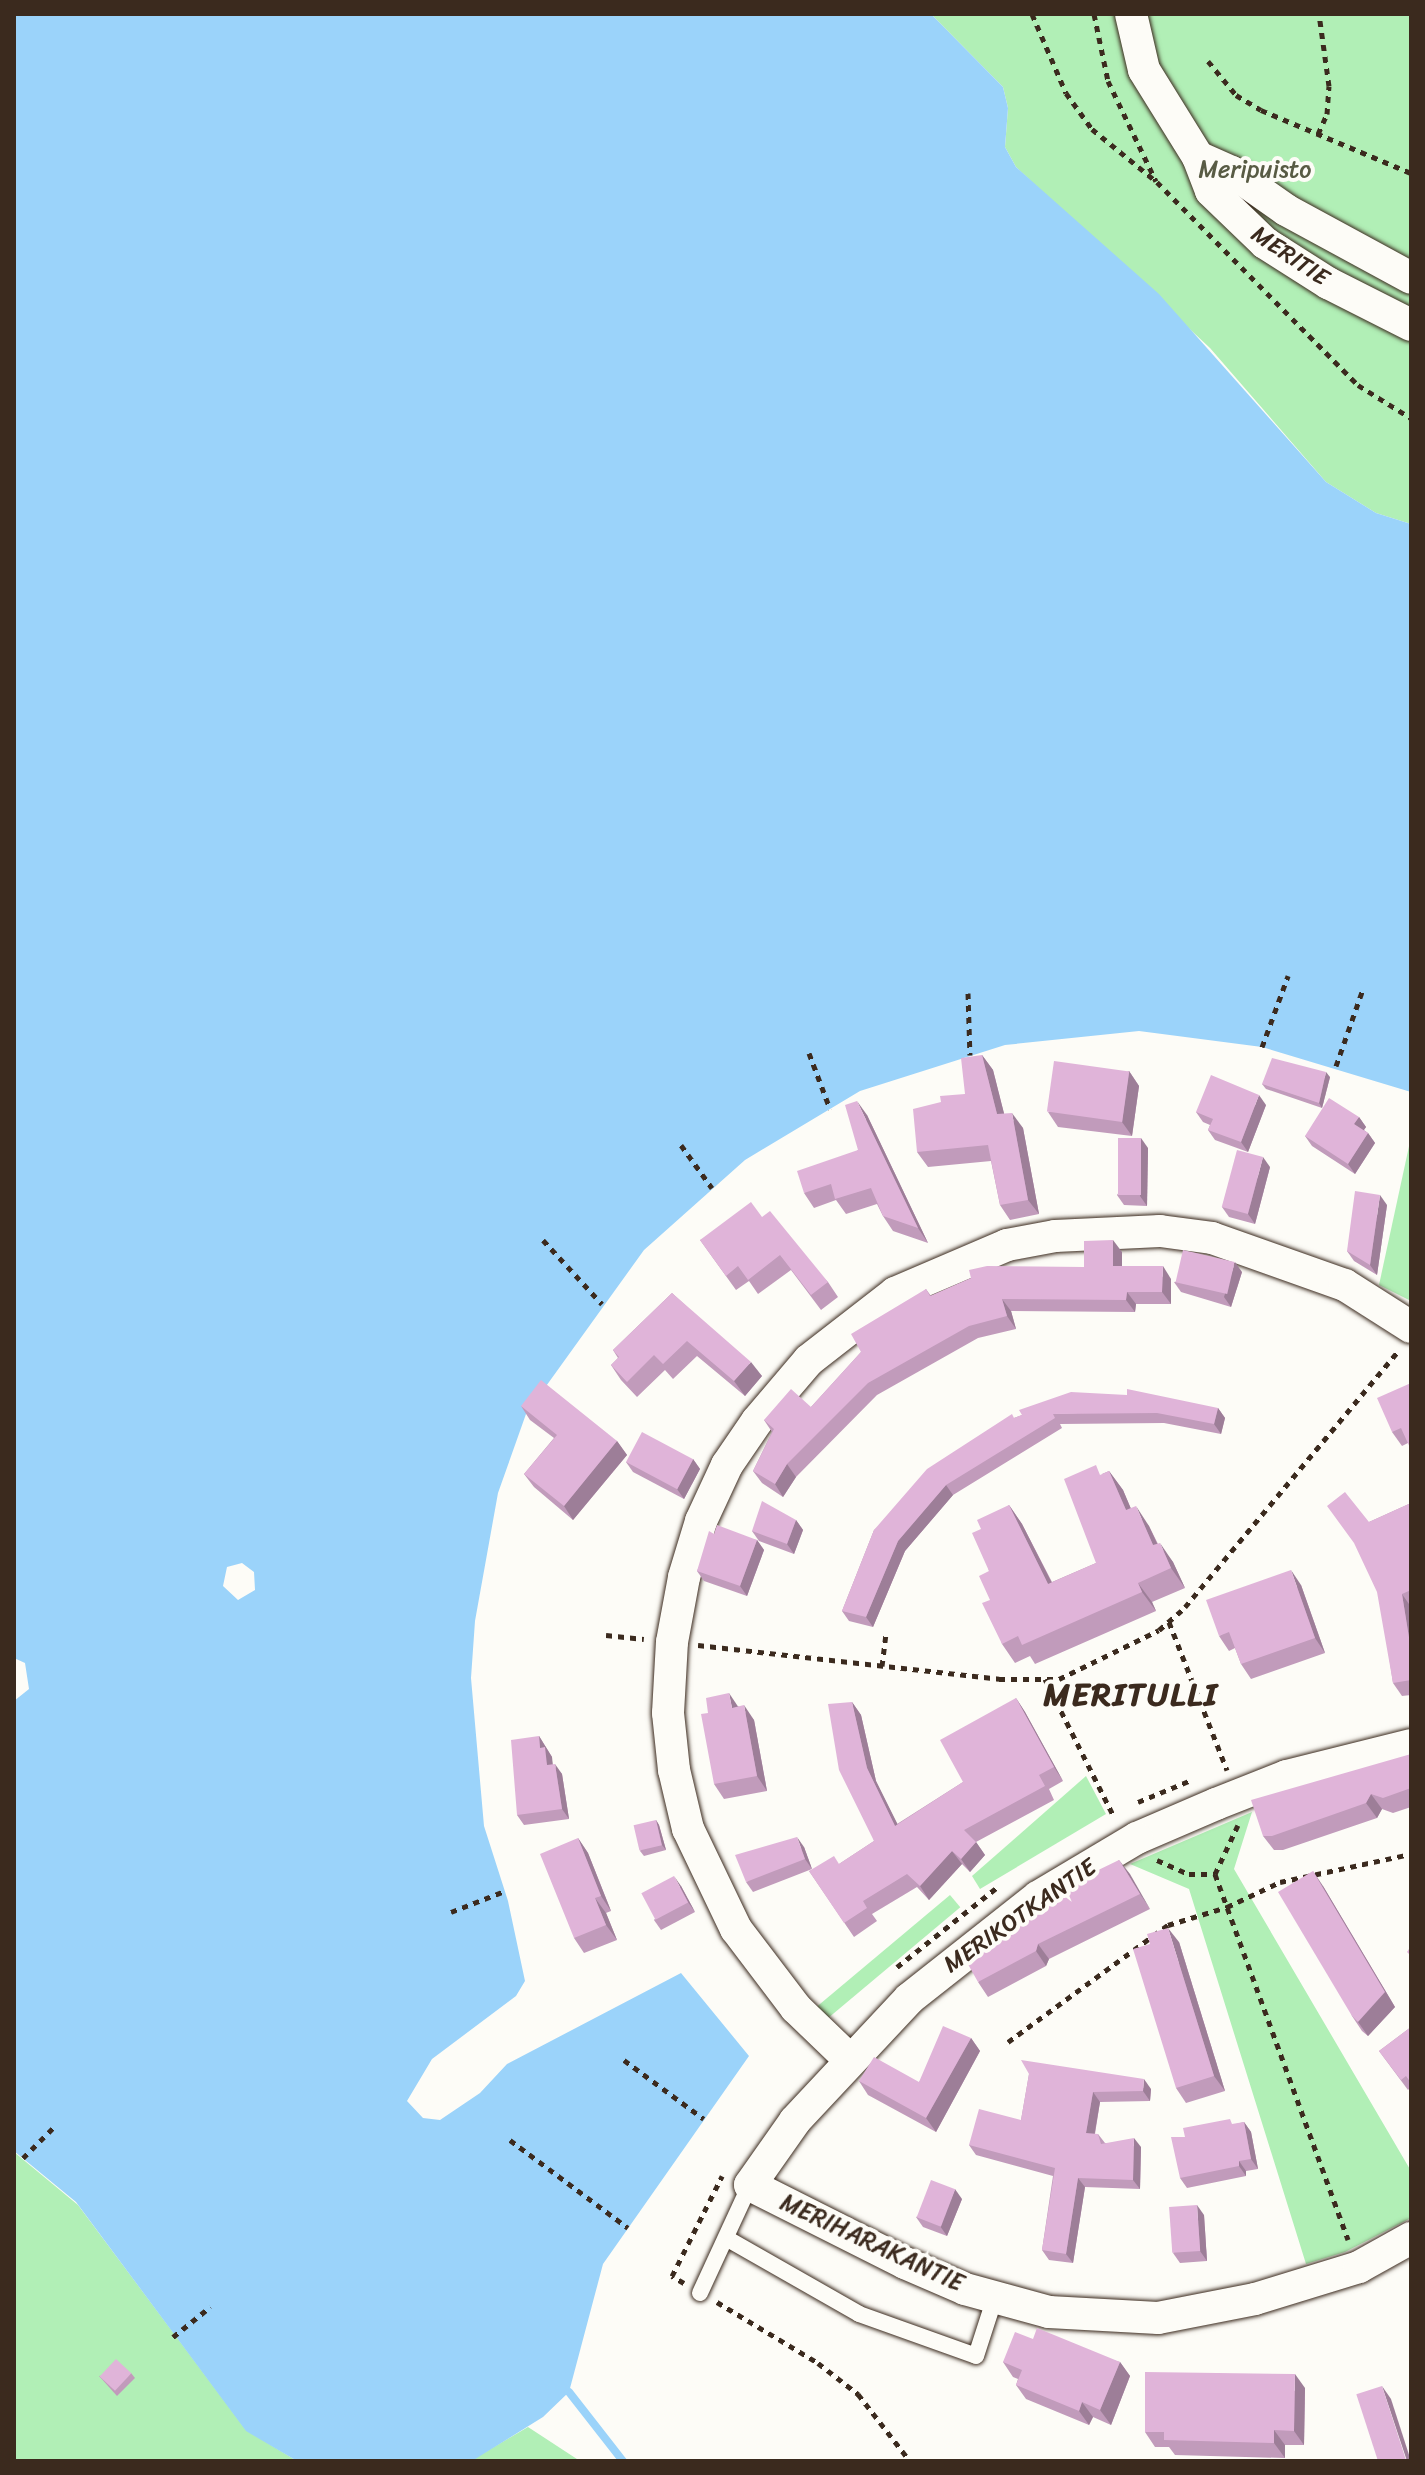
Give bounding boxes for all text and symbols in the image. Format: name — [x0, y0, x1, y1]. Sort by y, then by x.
park label: Meripuisto — [1198, 156, 1312, 184]
street label: MERITIE — [1246, 220, 1334, 292]
district label: MERITULLI — [1046, 1676, 1216, 1714]
street label: MERIKOTKANTIE — [938, 1853, 1102, 1979]
street label: MERIHARAKANTIE — [776, 2188, 968, 2298]

